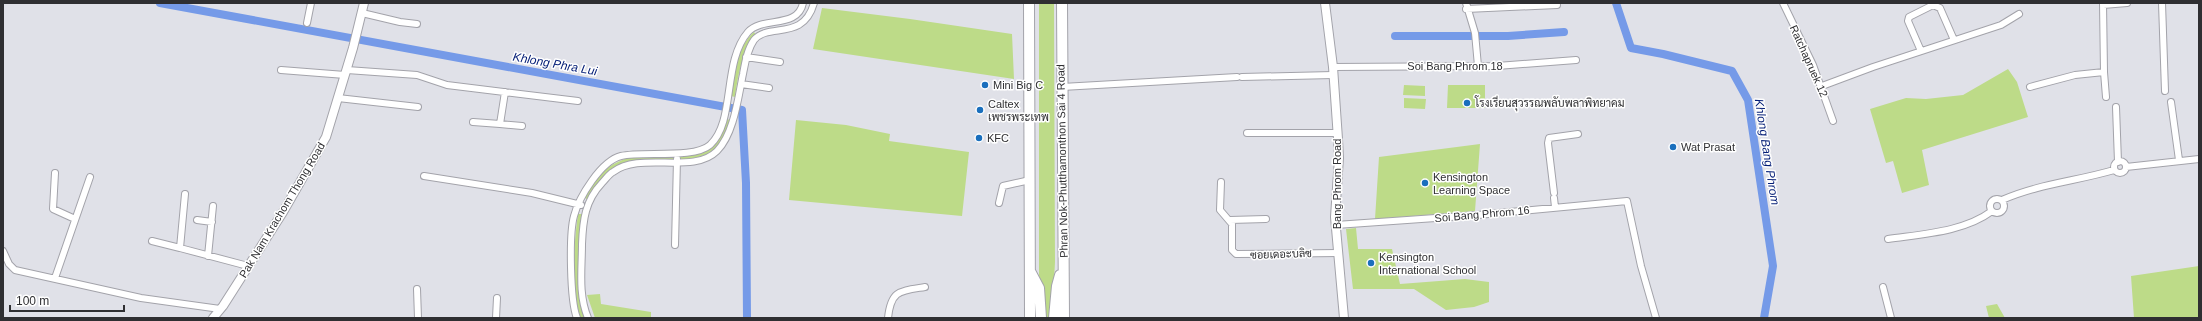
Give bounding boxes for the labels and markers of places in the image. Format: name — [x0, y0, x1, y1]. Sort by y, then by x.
place label: Mini Big C — [993, 79, 1043, 91]
marker: Mini Big C — [980, 80, 990, 90]
place label: โรงเรียนสุวรรณพลับพลาพิทยาคม — [1474, 95, 1625, 112]
place label: Caltex เพชรพระเทพ — [988, 98, 1049, 123]
marker: โรงเรียนสุวรรณพลับพลาพิทยาคม — [1462, 98, 1472, 108]
marker: Caltex เพชรพระเทพ — [975, 105, 985, 115]
place label: KFC — [987, 132, 1009, 144]
marker: KFC — [974, 133, 984, 143]
place label: Wat Prasat — [1681, 141, 1735, 153]
marker: Wat Prasat — [1668, 142, 1678, 152]
place label: Kensington Learning Space — [1433, 171, 1510, 196]
marker: Kensington Learning Space — [1420, 178, 1430, 188]
place label: Kensington International School — [1379, 251, 1476, 276]
marker: Kensington International School — [1366, 258, 1376, 268]

